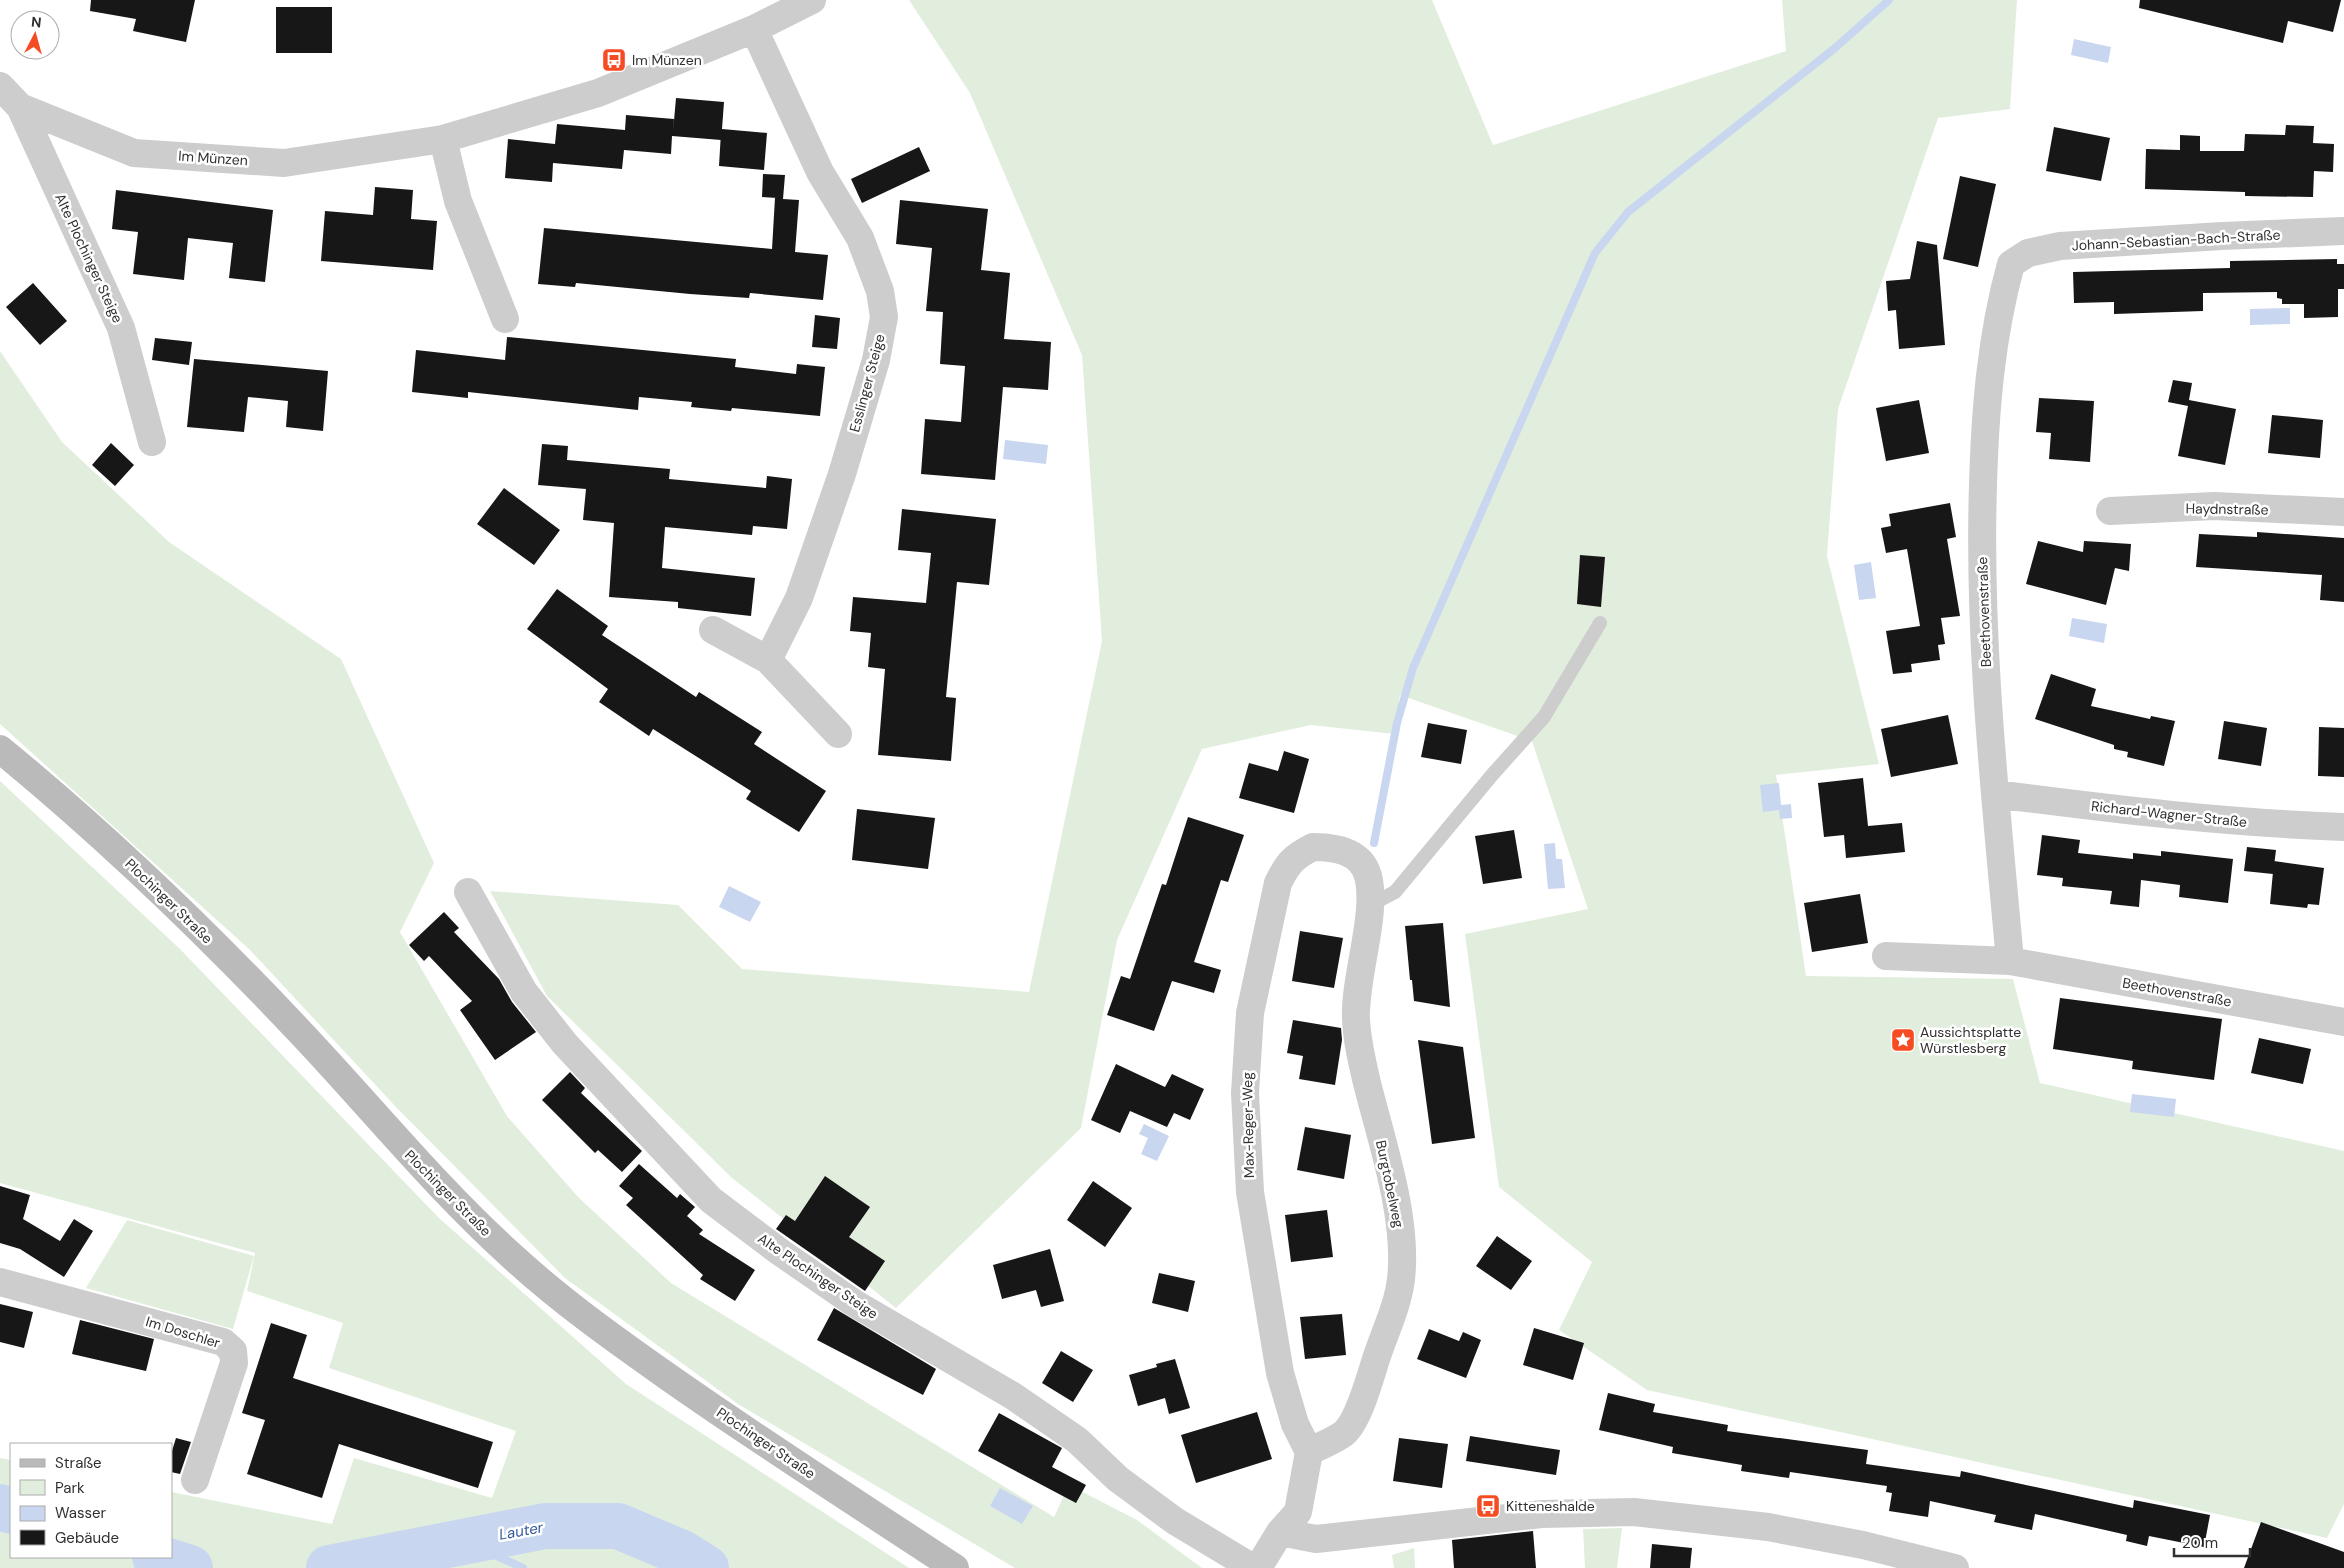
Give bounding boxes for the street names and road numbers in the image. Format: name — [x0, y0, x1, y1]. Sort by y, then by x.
street label: Im Münzen — [178, 147, 248, 169]
street label: Alte Plochinger Steige — [51, 190, 127, 326]
street label: Johann-Sebastian-Bach-Straße — [2071, 226, 2281, 254]
street label: Esslinger Steige — [845, 332, 889, 434]
street label: Haydnstraße — [2185, 499, 2269, 519]
street label: Beethovenstraße — [1973, 556, 1995, 668]
street label: Richard-Wagner-Straße — [2090, 797, 2248, 831]
street label: Plochinger Straße — [121, 855, 217, 947]
street label: Beethovenstraße — [2121, 974, 2233, 1010]
street label: Max-Reger-Weg — [1238, 1072, 1258, 1178]
street label: Burgtobelweg — [1372, 1139, 1408, 1230]
street label: Plochinger Straße — [401, 1146, 495, 1240]
street label: Alte Plochinger Steige — [755, 1229, 882, 1323]
street label: Im Doschler — [144, 1312, 222, 1352]
street label: Plochinger Straße — [713, 1403, 819, 1483]

